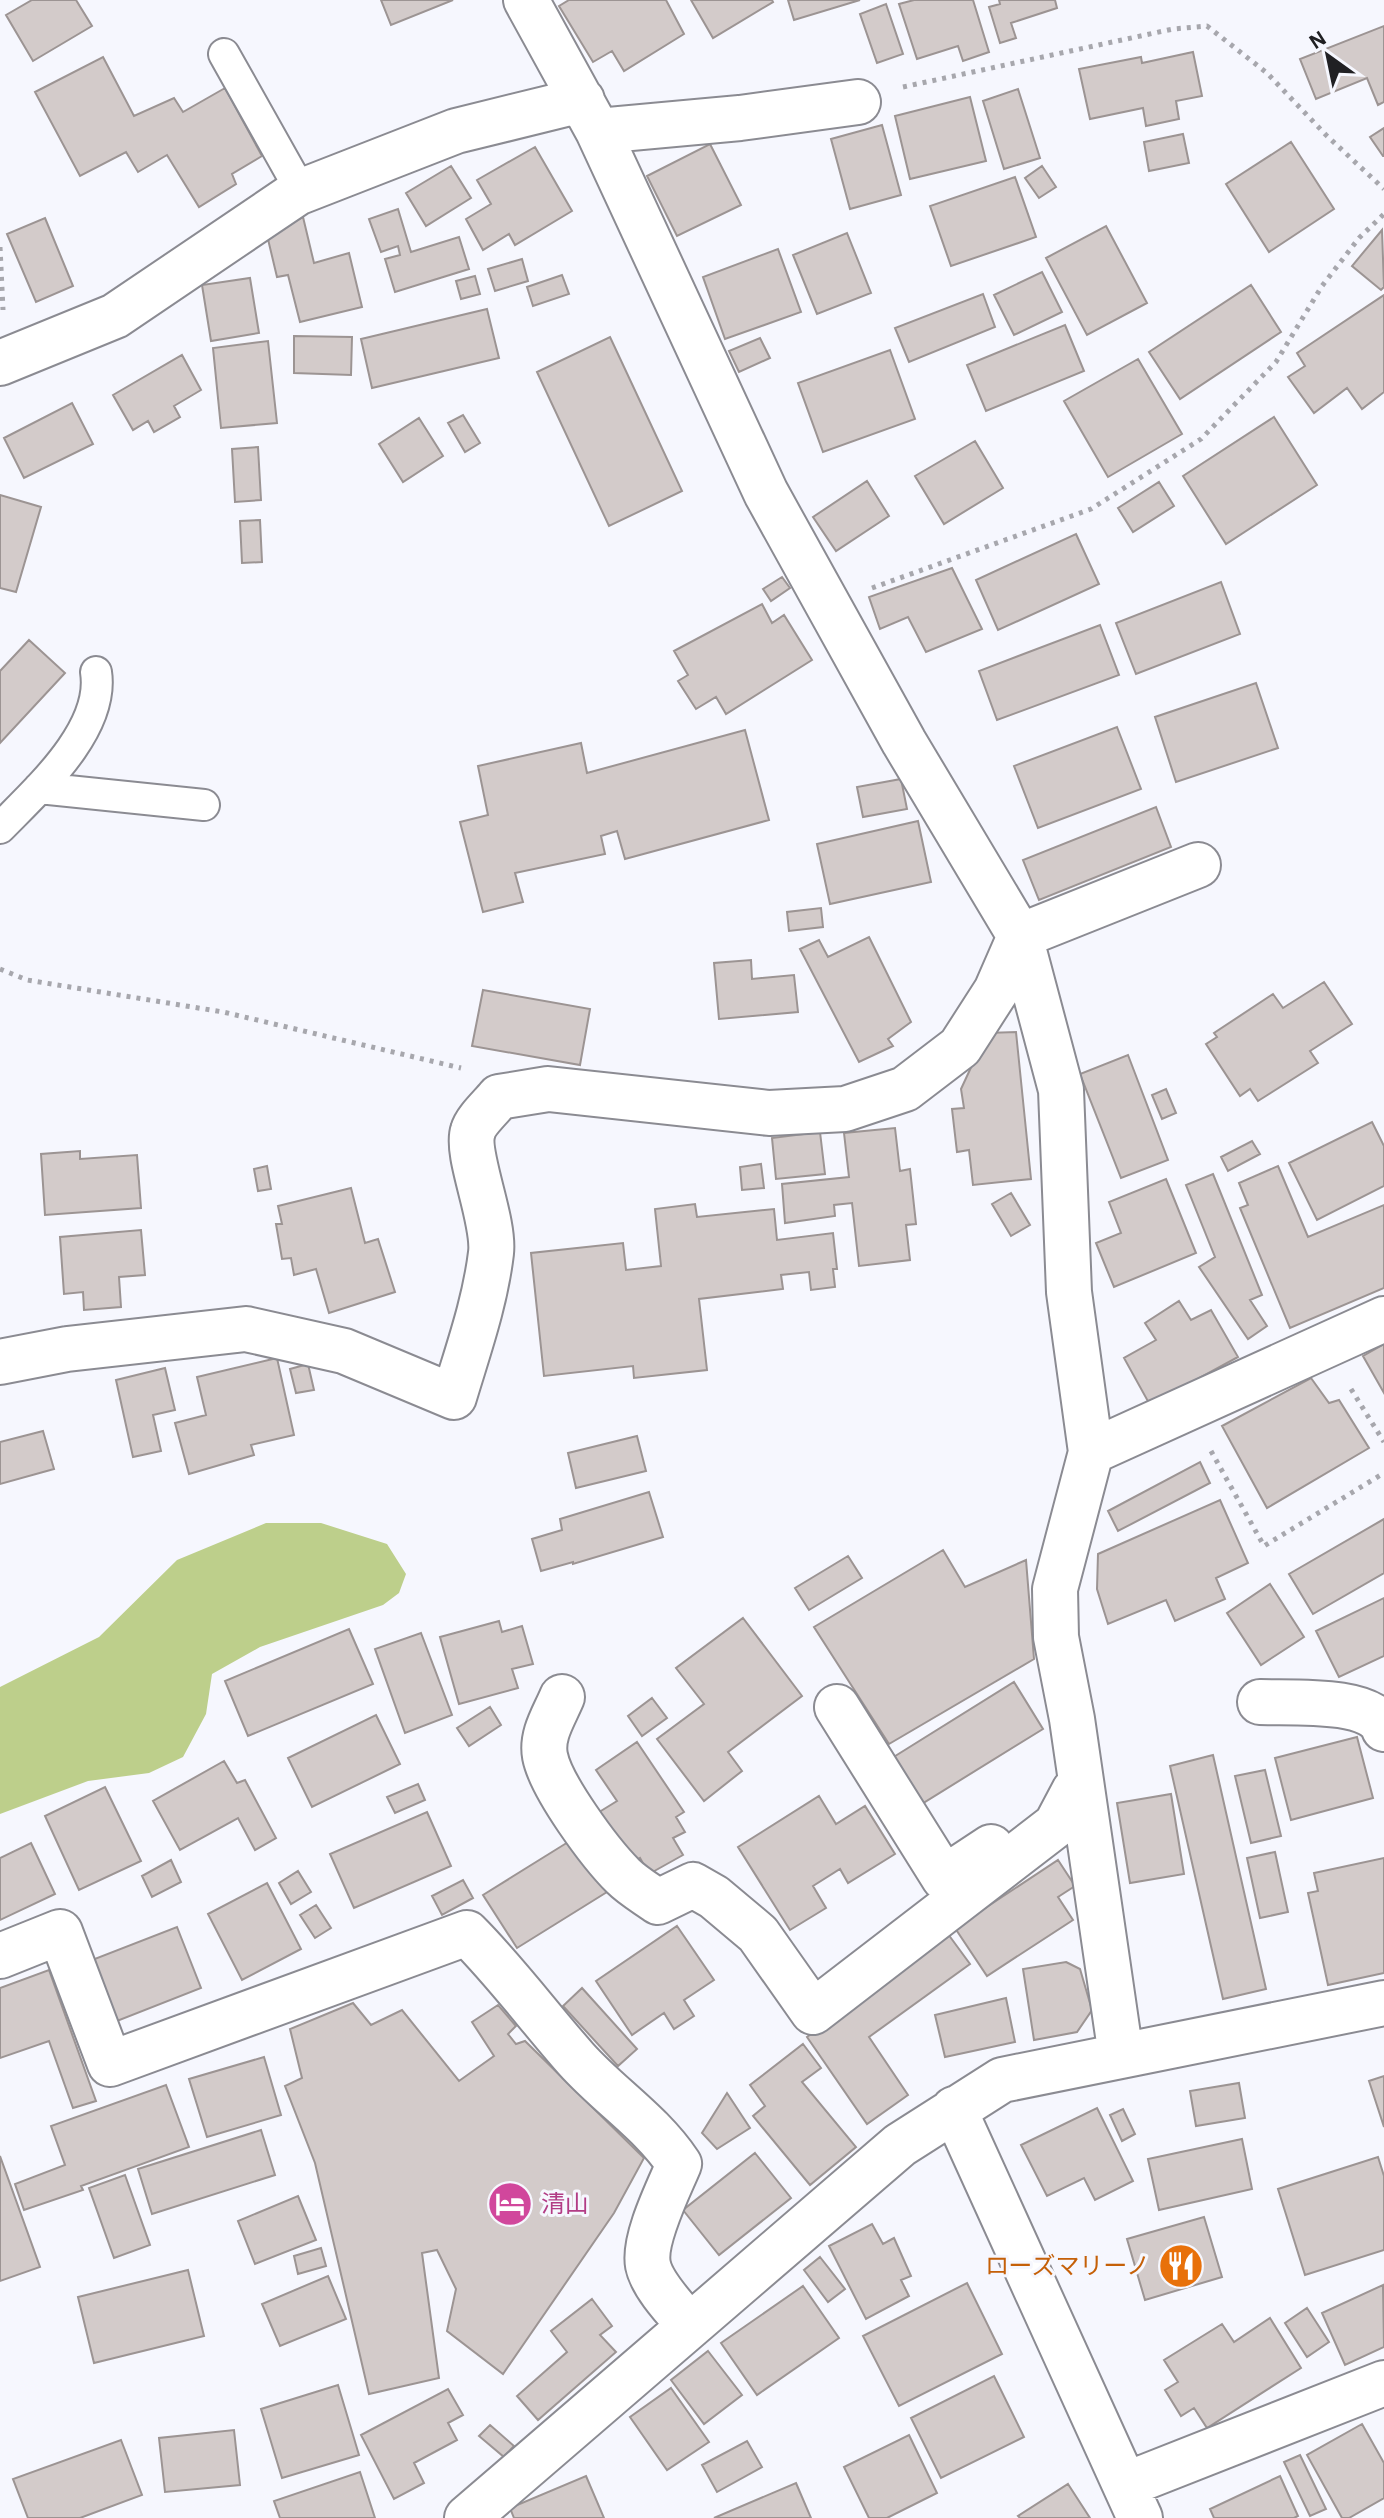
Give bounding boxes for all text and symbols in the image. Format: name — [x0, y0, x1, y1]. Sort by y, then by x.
north arrow — [1288, 16, 1368, 96]
text: N — [1305, 27, 1330, 53]
hotel icon: 清山 — [486, 2180, 534, 2228]
place label: 清山 — [541, 2192, 589, 2217]
restaurant icon: ローズマリーノ — [1157, 2242, 1205, 2290]
place label: ローズマリーノ — [985, 2253, 1150, 2279]

